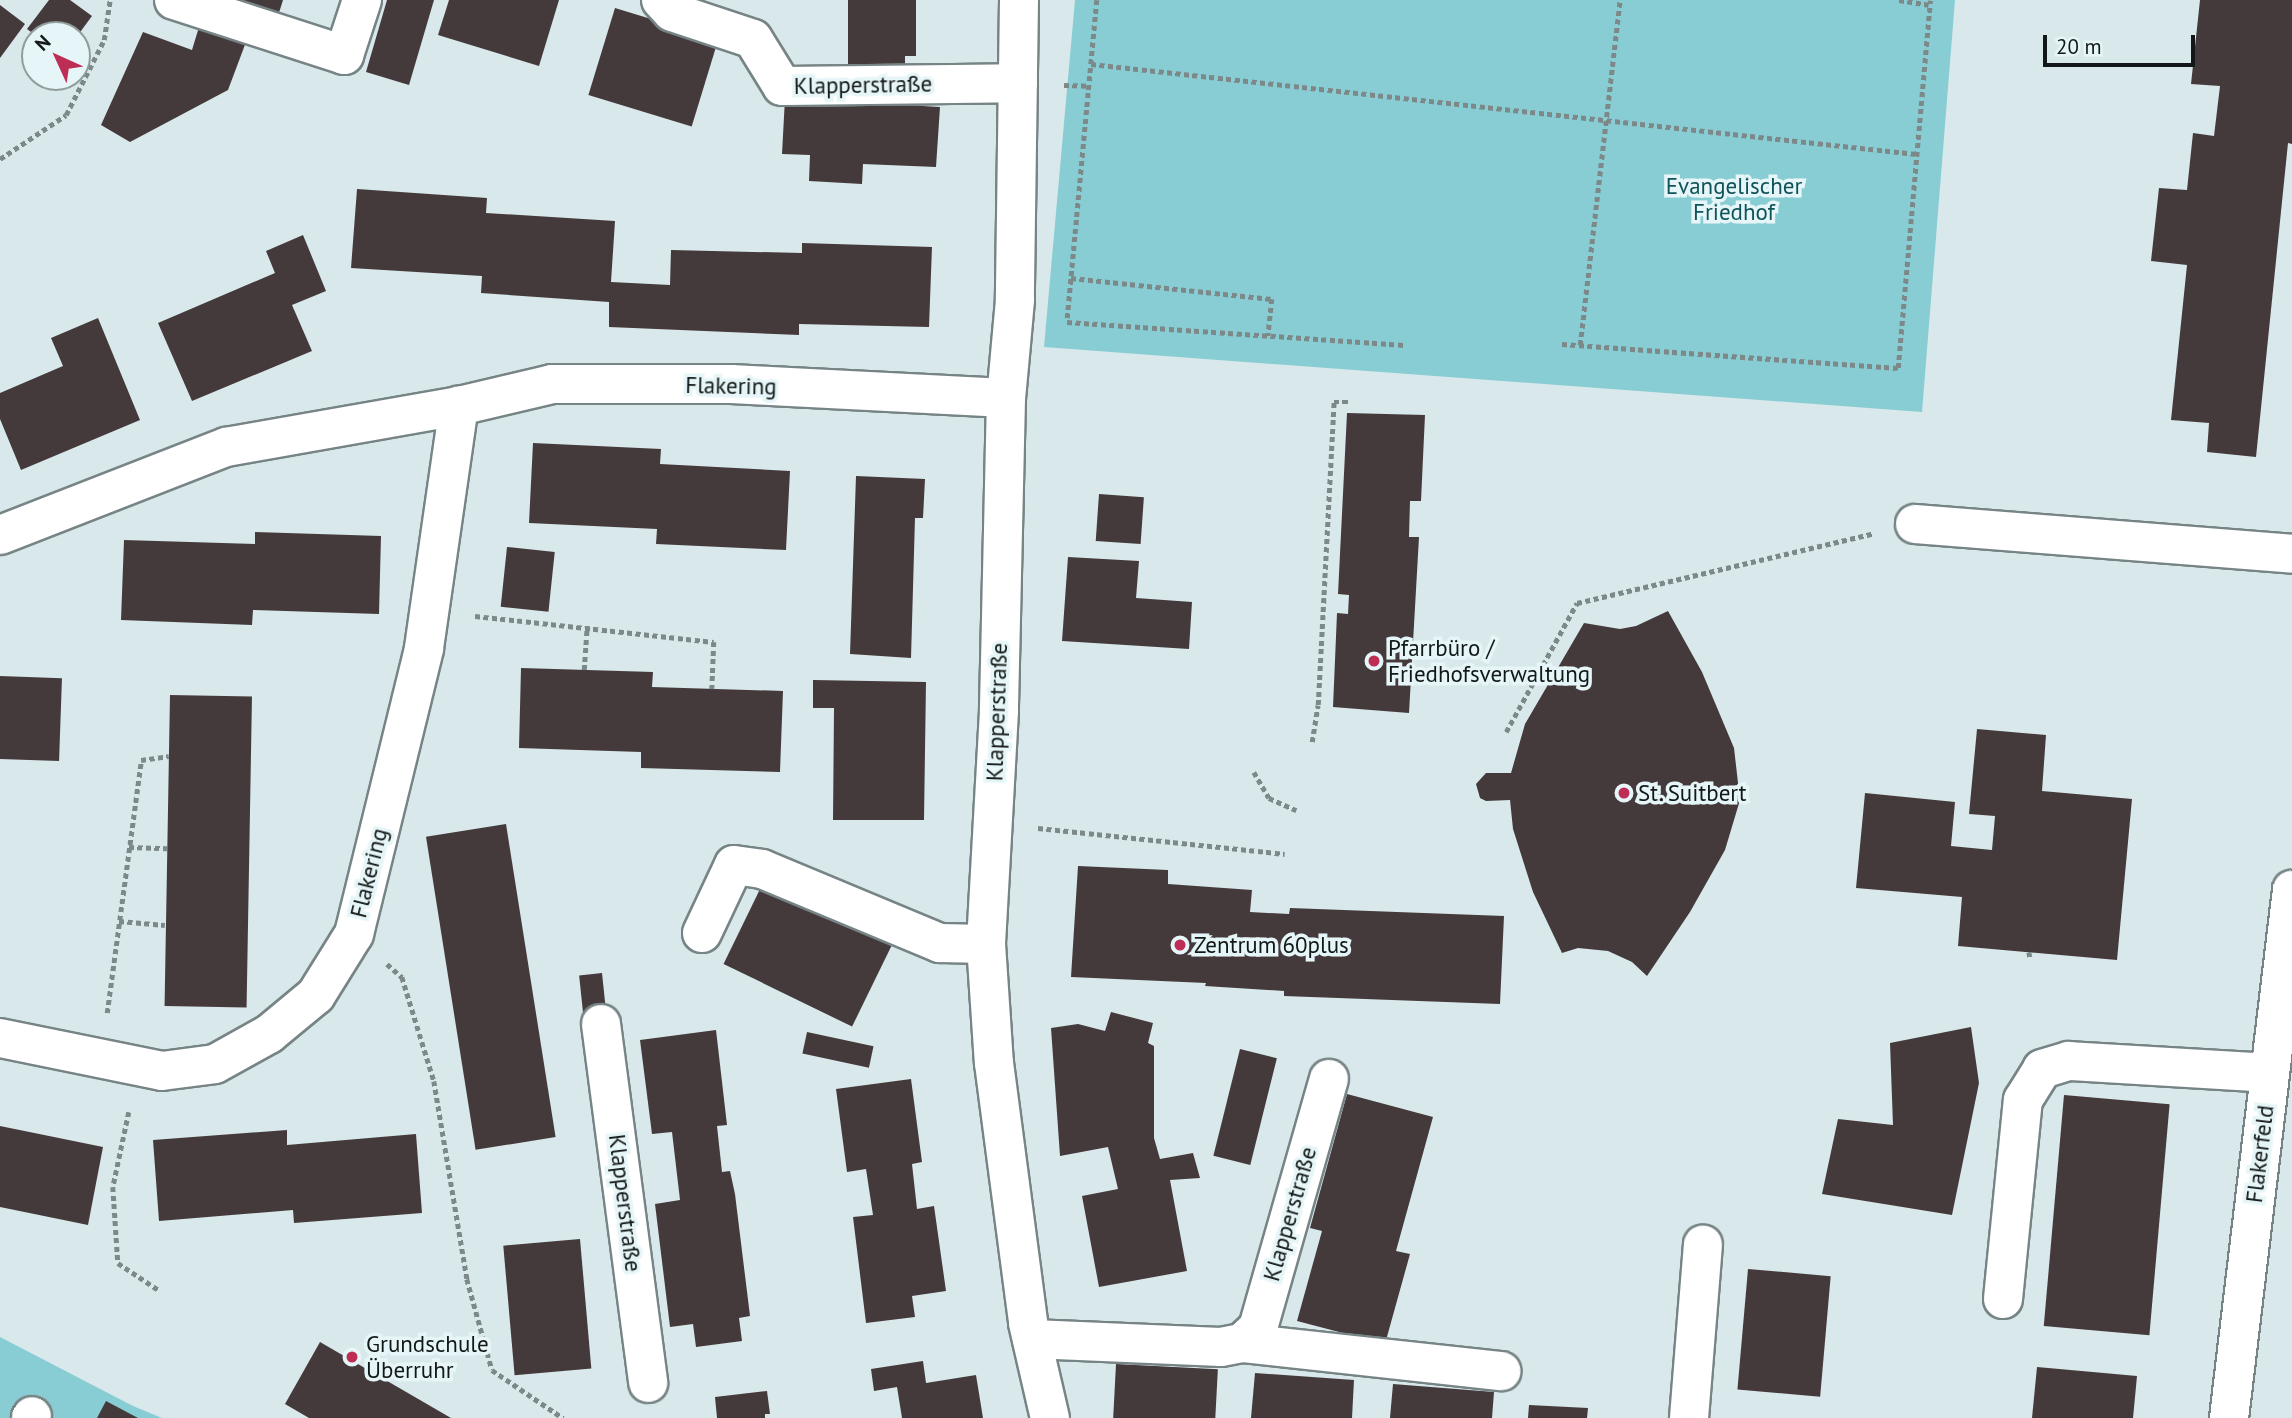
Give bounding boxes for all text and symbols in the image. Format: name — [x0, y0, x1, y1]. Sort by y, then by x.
north arrow — [21, 21, 91, 91]
scale bar — [2047, 21, 2199, 65]
text: N — [30, 30, 55, 55]
text: 20 m — [2056, 33, 2102, 60]
street label: Klapperstraße — [793, 70, 933, 100]
park label: Evangelischer Friedhof — [1666, 172, 1802, 226]
street label: Flakering — [685, 371, 777, 401]
place label: Pfarrbüro / Friedhofsverwaltung — [1388, 634, 1590, 688]
street label: Klapperstraße — [981, 642, 1013, 782]
marker: Pfarrbüro / Friedhofsverwaltung — [1366, 653, 1382, 669]
place label: St. Suitbert — [1638, 779, 1748, 807]
marker: St. Suitbert — [1616, 785, 1632, 801]
street label: Flakering — [345, 825, 393, 921]
place label: Zentrum 60plus — [1194, 931, 1349, 959]
marker: Zentrum 60plus — [1172, 937, 1188, 953]
street label: Flakerfeld — [2240, 1104, 2280, 1204]
street label: Klapperstraße — [603, 1133, 647, 1273]
street label: Klapperstraße — [1258, 1144, 1322, 1284]
place label: Grundschule Überruhr — [366, 1330, 489, 1384]
marker: Grundschule Überruhr — [344, 1349, 360, 1365]

